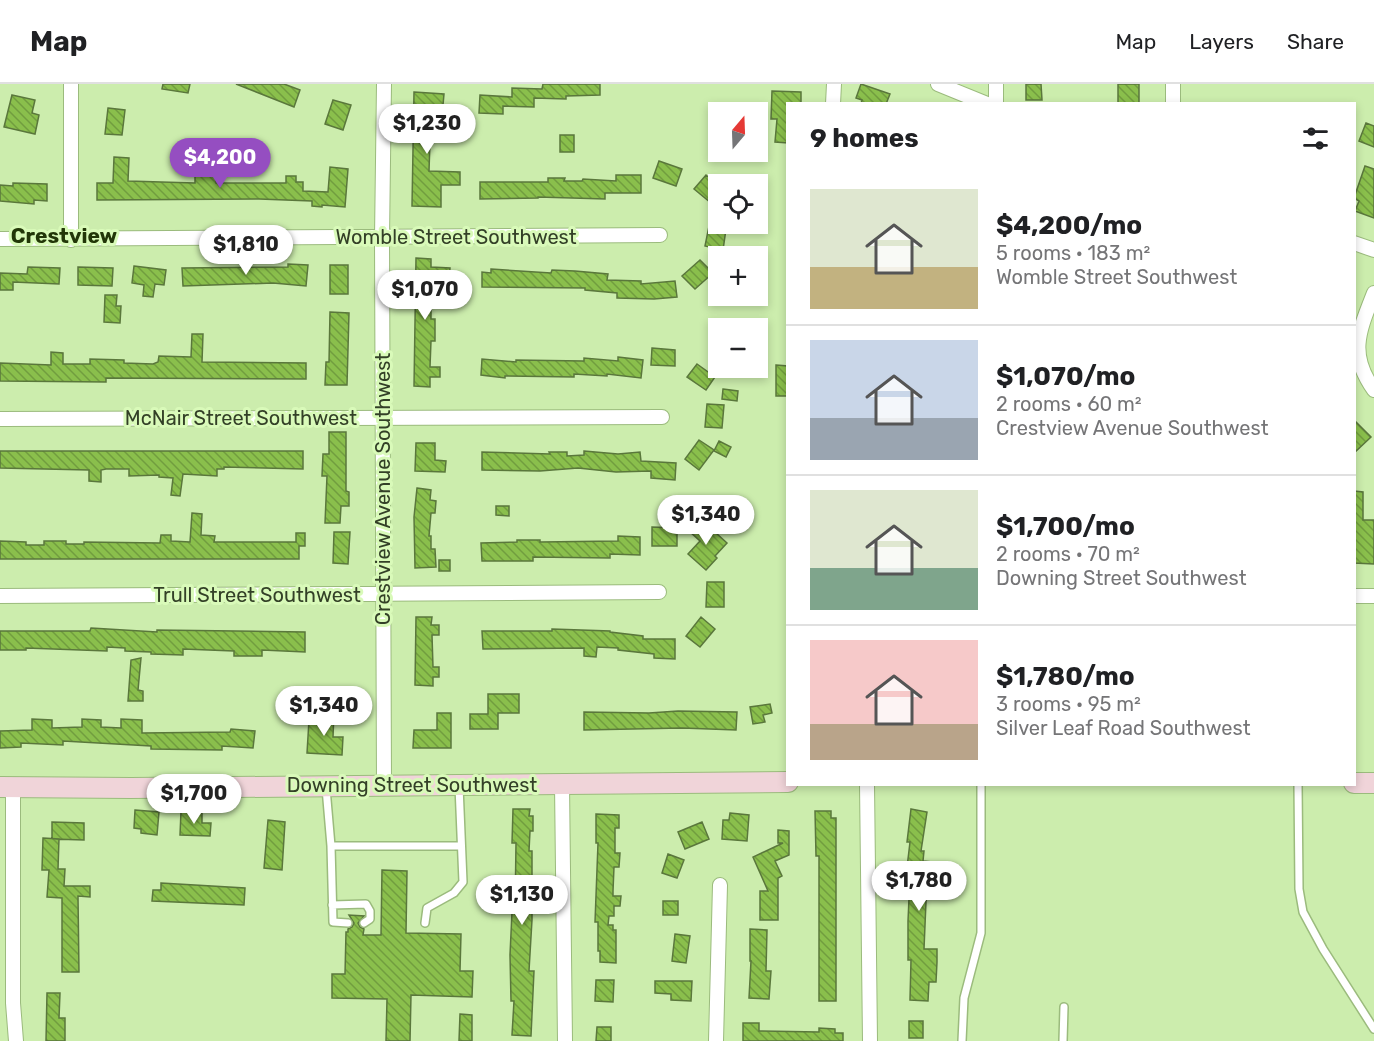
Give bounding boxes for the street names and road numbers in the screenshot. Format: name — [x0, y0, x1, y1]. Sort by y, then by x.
street label: Womble Street Southwest — [335, 225, 577, 249]
street label: Crestview Avenue Southwest — [371, 353, 395, 625]
street label: McNair Street Southwest — [125, 406, 357, 430]
street label: Trull Street Southwest — [153, 583, 361, 607]
street label: Downing Street Southwest — [287, 773, 537, 797]

